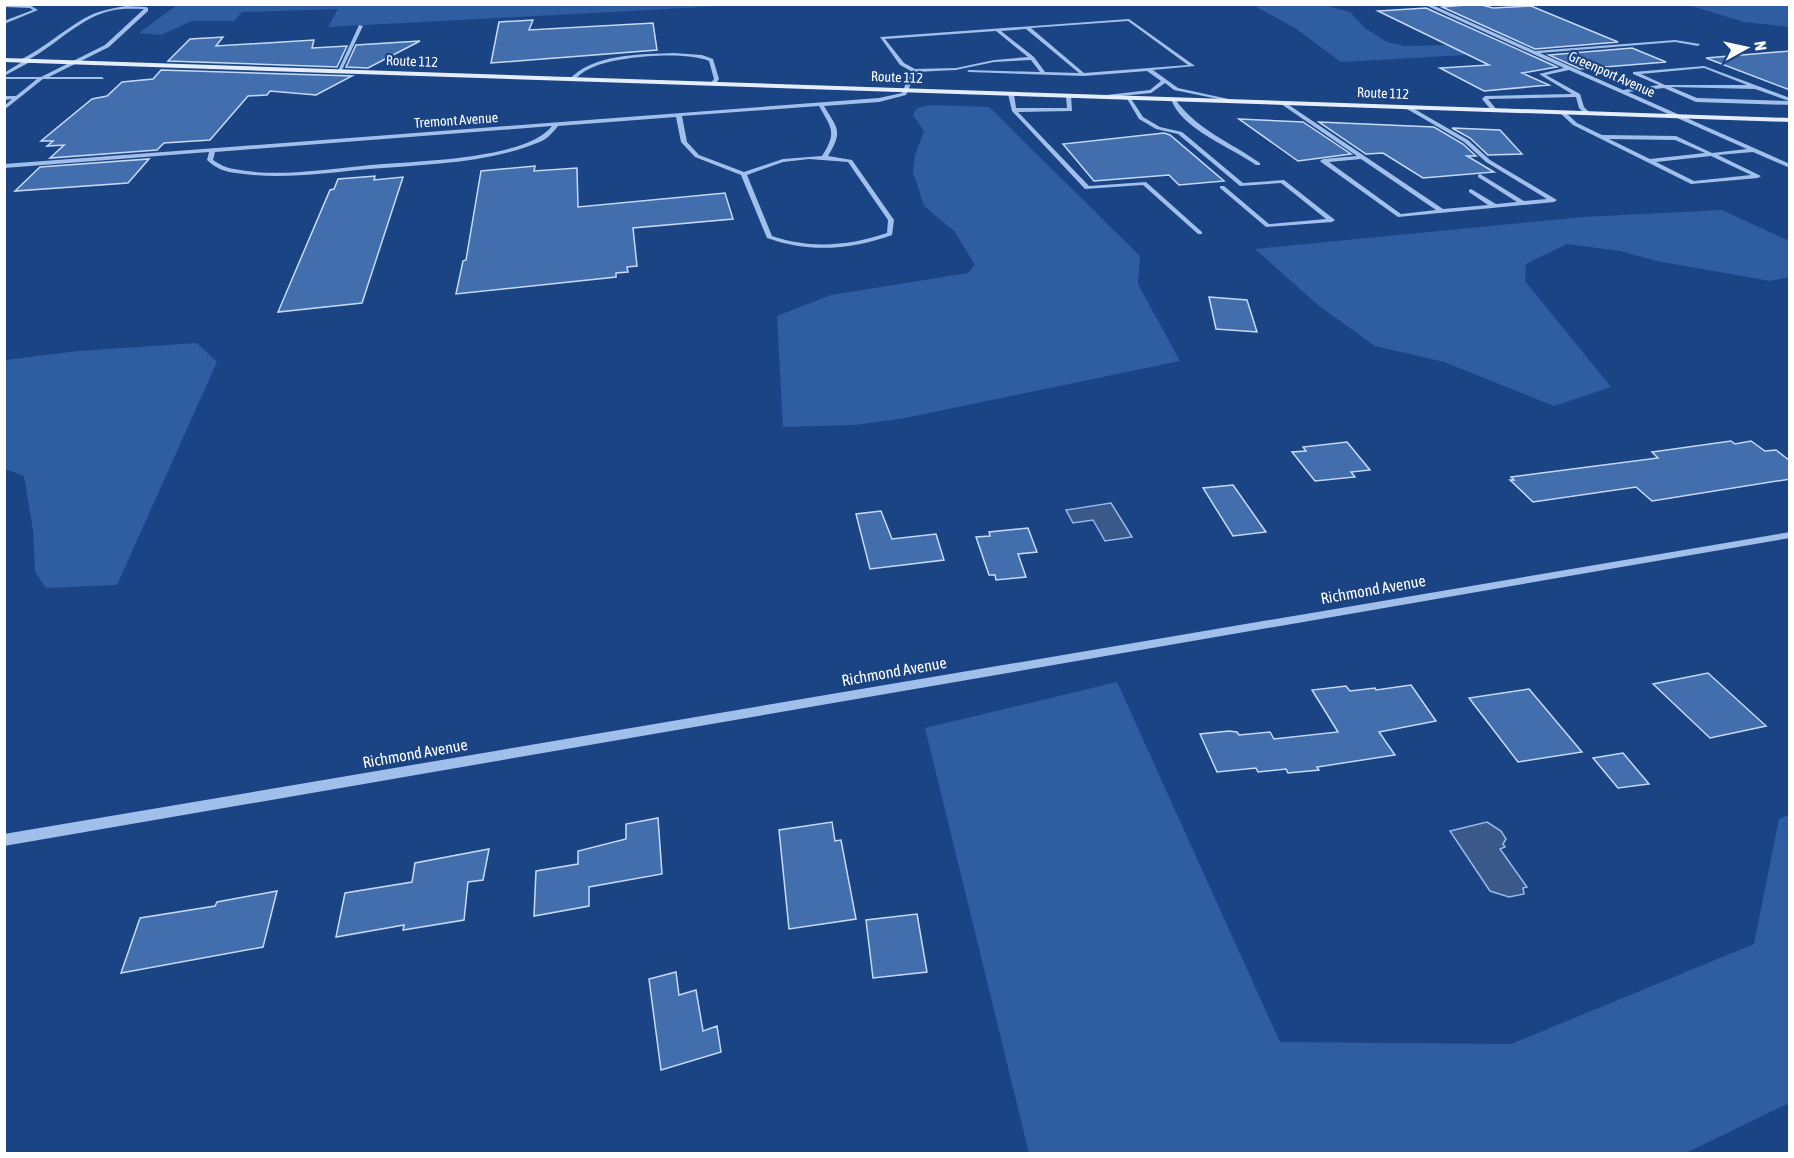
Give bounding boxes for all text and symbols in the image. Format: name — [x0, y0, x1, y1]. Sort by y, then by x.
north arrow — [1716, 18, 1776, 78]
text: N — [1751, 40, 1770, 52]
street label: Greenport Avenue — [1566, 48, 1658, 100]
street label: Route 112 — [386, 52, 438, 70]
street label: Route 112 — [871, 68, 923, 86]
street label: Route 112 — [1357, 84, 1409, 102]
street label: Tremont Avenue — [414, 109, 498, 131]
street label: Richmond Avenue — [1319, 571, 1427, 607]
street label: Richmond Avenue — [840, 653, 948, 689]
street label: Richmond Avenue — [361, 735, 469, 771]

